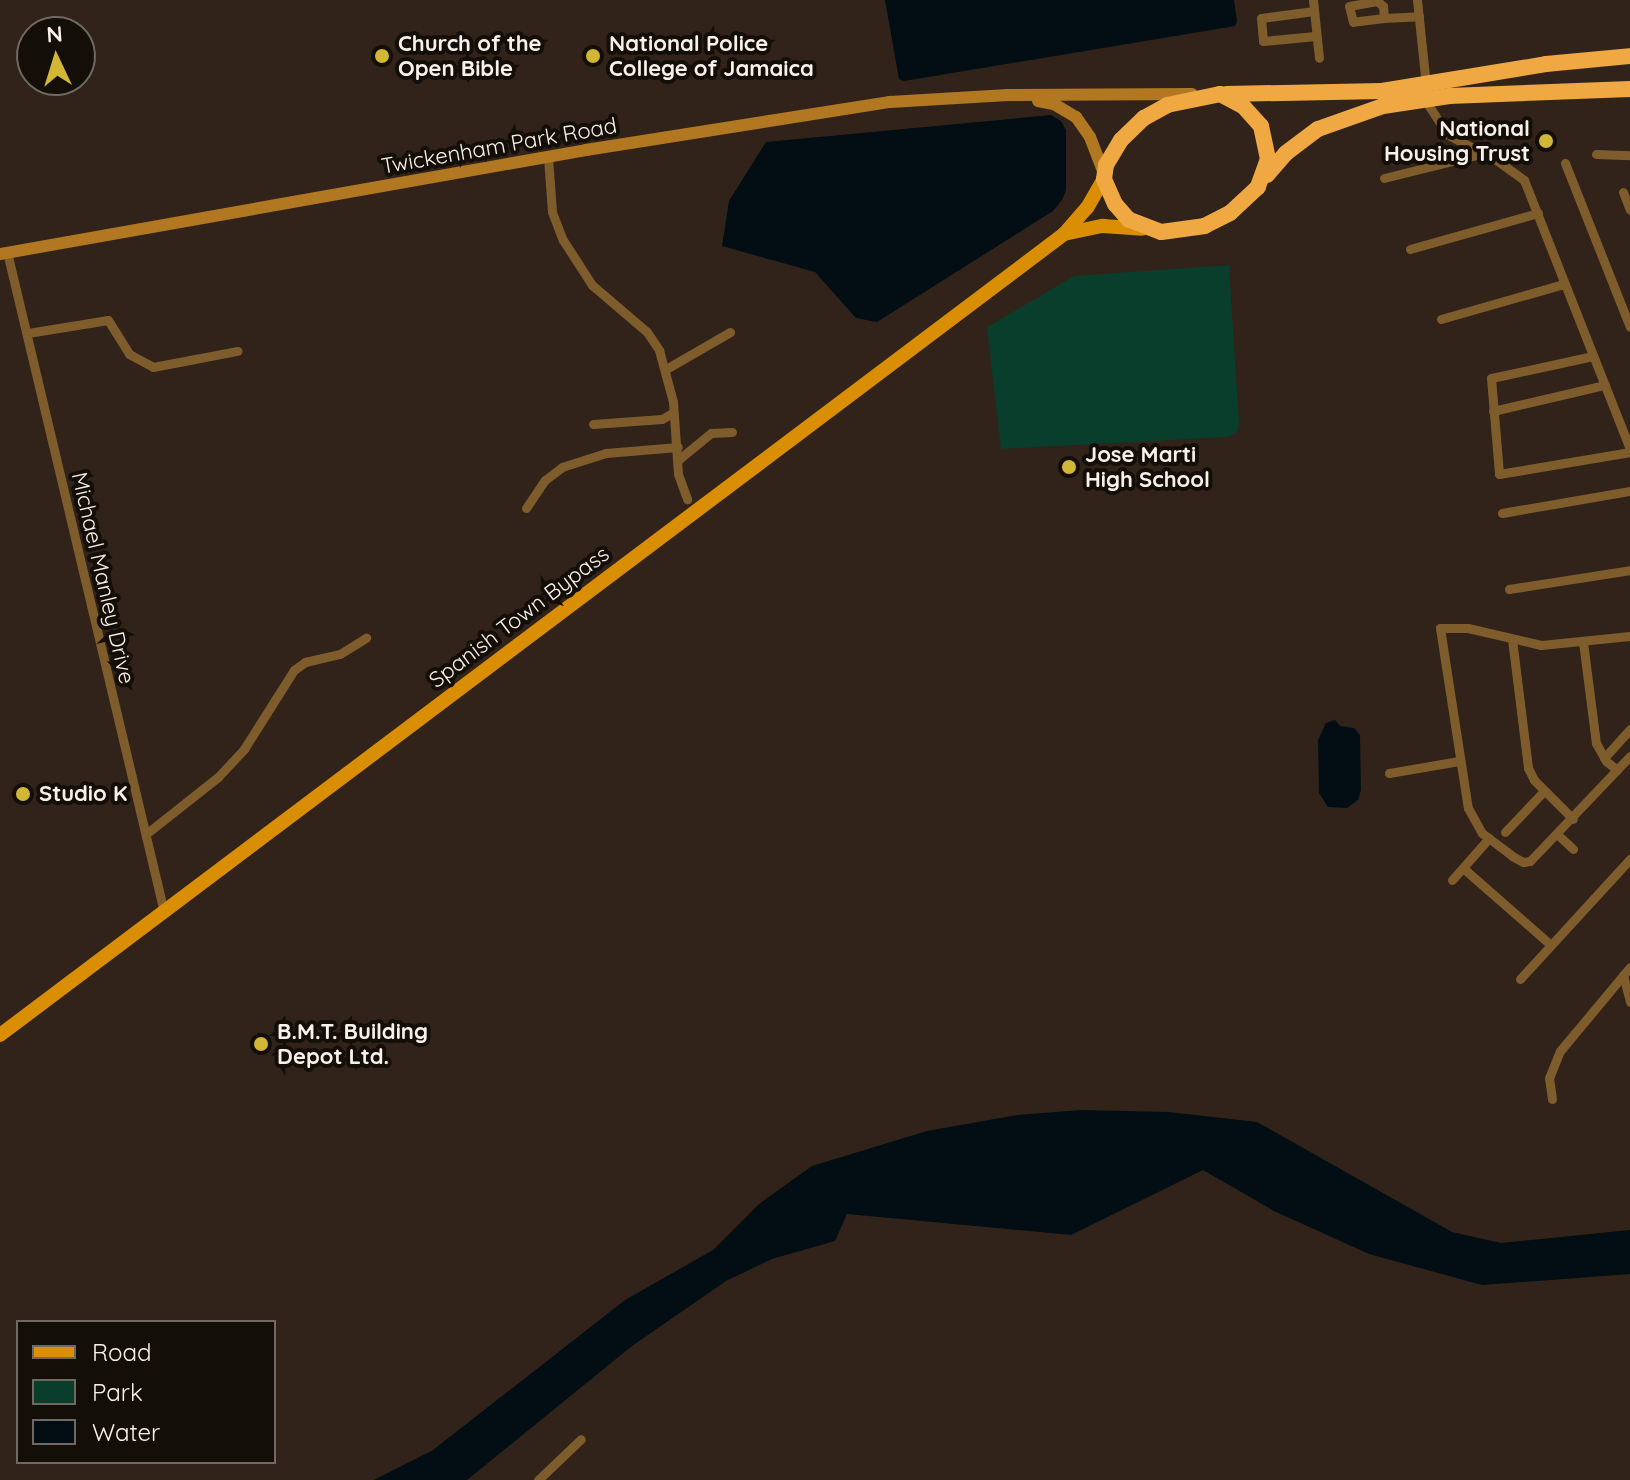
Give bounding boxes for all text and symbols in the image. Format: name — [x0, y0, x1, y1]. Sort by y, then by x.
north arrow — [16, 16, 96, 96]
text: N — [45, 20, 64, 49]
place label: Church of the Open Bible — [398, 30, 542, 82]
place label: National Police College of Jamaica — [609, 30, 814, 82]
marker: Church of the Open Bible — [373, 47, 391, 65]
marker: National Police College of Jamaica — [584, 47, 602, 65]
street label: Twickenham Park Road — [379, 112, 619, 180]
place label: National Housing Trust — [1384, 115, 1530, 166]
marker: National Housing Trust — [1537, 132, 1555, 150]
place label: Jose Marti High School — [1085, 441, 1210, 492]
marker: Jose Marti High School — [1060, 458, 1078, 476]
street label: Michael Manley Drive — [66, 470, 140, 686]
street label: Spanish Town Bypass — [424, 541, 614, 693]
place label: Studio K — [39, 781, 127, 807]
marker: Studio K — [14, 785, 32, 803]
place label: B.M.T. Building Depot Ltd. — [277, 1018, 428, 1070]
marker: B.M.T. Building Depot Ltd. — [252, 1035, 270, 1053]
legend — [16, 1320, 276, 1464]
text: Road — [92, 1337, 152, 1367]
text: Park — [92, 1377, 143, 1407]
text: Water — [92, 1417, 160, 1447]

